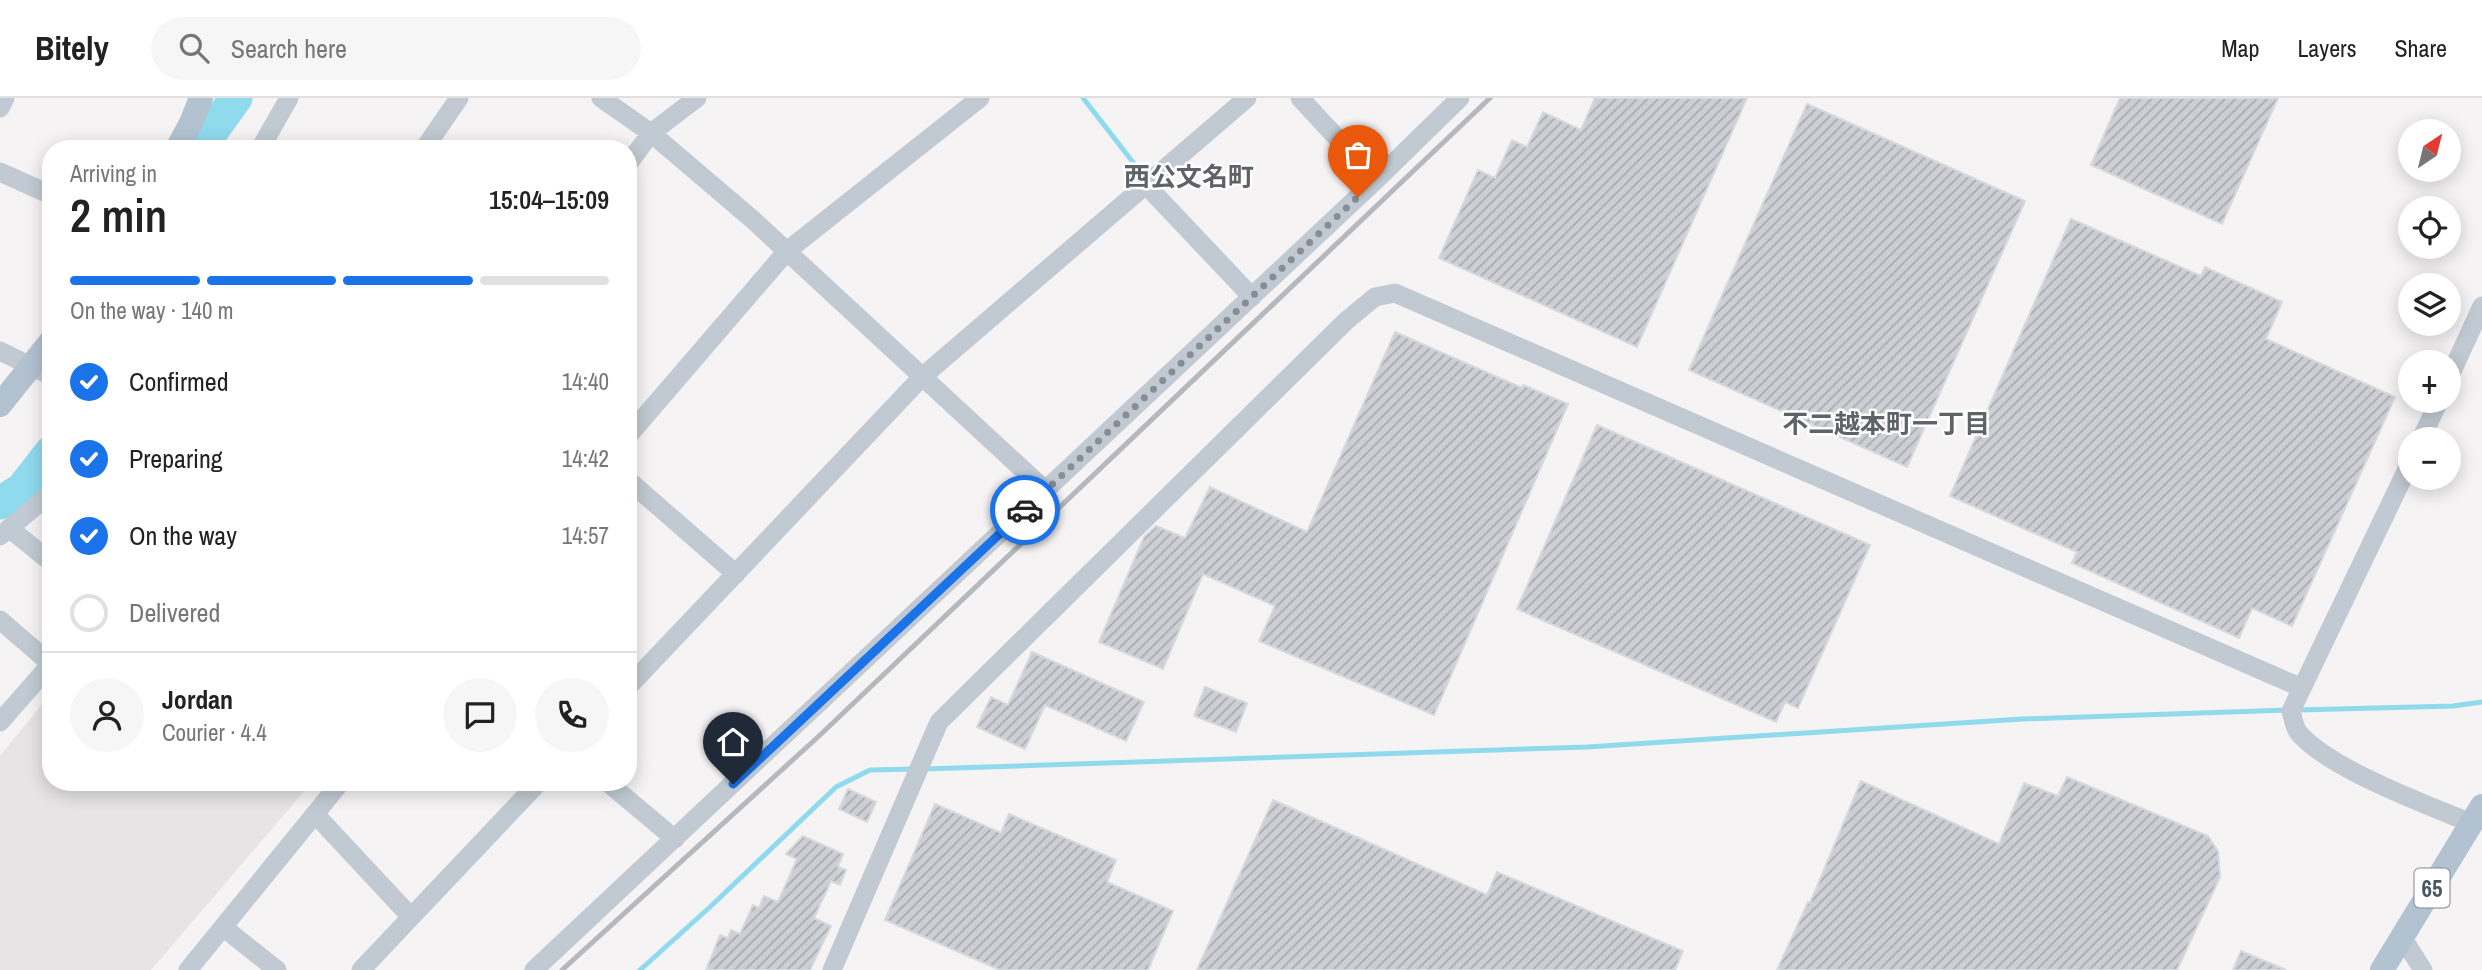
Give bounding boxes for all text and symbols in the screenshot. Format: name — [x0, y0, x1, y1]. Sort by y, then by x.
search box — [151, 17, 641, 80]
text: Bitely — [35, 26, 109, 70]
icon: search — [175, 29, 213, 67]
text: Search here — [231, 31, 347, 66]
text: Map — [2221, 32, 2259, 64]
text: Layers — [2297, 32, 2356, 64]
text: Share — [2394, 32, 2447, 64]
north arrow — [2398, 119, 2460, 182]
map controls — [2398, 119, 2461, 490]
pin — [1328, 125, 1388, 197]
icon: bag — [1339, 136, 1377, 174]
text: Arriving in — [70, 158, 157, 189]
district label: 西公文名町 — [1124, 159, 1254, 194]
text: 15:04–15:09 — [489, 182, 609, 217]
text: 2 min — [70, 184, 167, 246]
button: locate — [2398, 196, 2461, 259]
button: layers — [2398, 273, 2461, 336]
text: On the way · 140 m — [70, 295, 234, 326]
button: + — [2398, 350, 2461, 413]
icon: check — [70, 363, 108, 401]
text: Confirmed — [129, 364, 229, 399]
text: 14:40 — [562, 366, 609, 397]
district label: 不二越本町一丁目 — [1782, 406, 1990, 441]
button: − — [2398, 427, 2461, 490]
icon: check — [70, 440, 108, 478]
text: Preparing — [129, 441, 223, 476]
text: 14:42 — [562, 443, 609, 474]
courier — [990, 475, 1060, 545]
icon: car — [1006, 491, 1044, 529]
icon: check — [70, 517, 108, 555]
text: On the way — [129, 518, 237, 553]
text: 14:57 — [562, 520, 609, 551]
text: Delivered — [129, 595, 220, 630]
button: person — [70, 678, 144, 752]
button: chat — [443, 678, 517, 752]
button: phone — [535, 678, 609, 752]
text: Jordan — [162, 682, 233, 717]
pin — [703, 712, 763, 784]
text: Courier · 4.4 — [162, 717, 267, 748]
icon: home — [714, 723, 752, 761]
road number: 65 — [2414, 868, 2450, 908]

